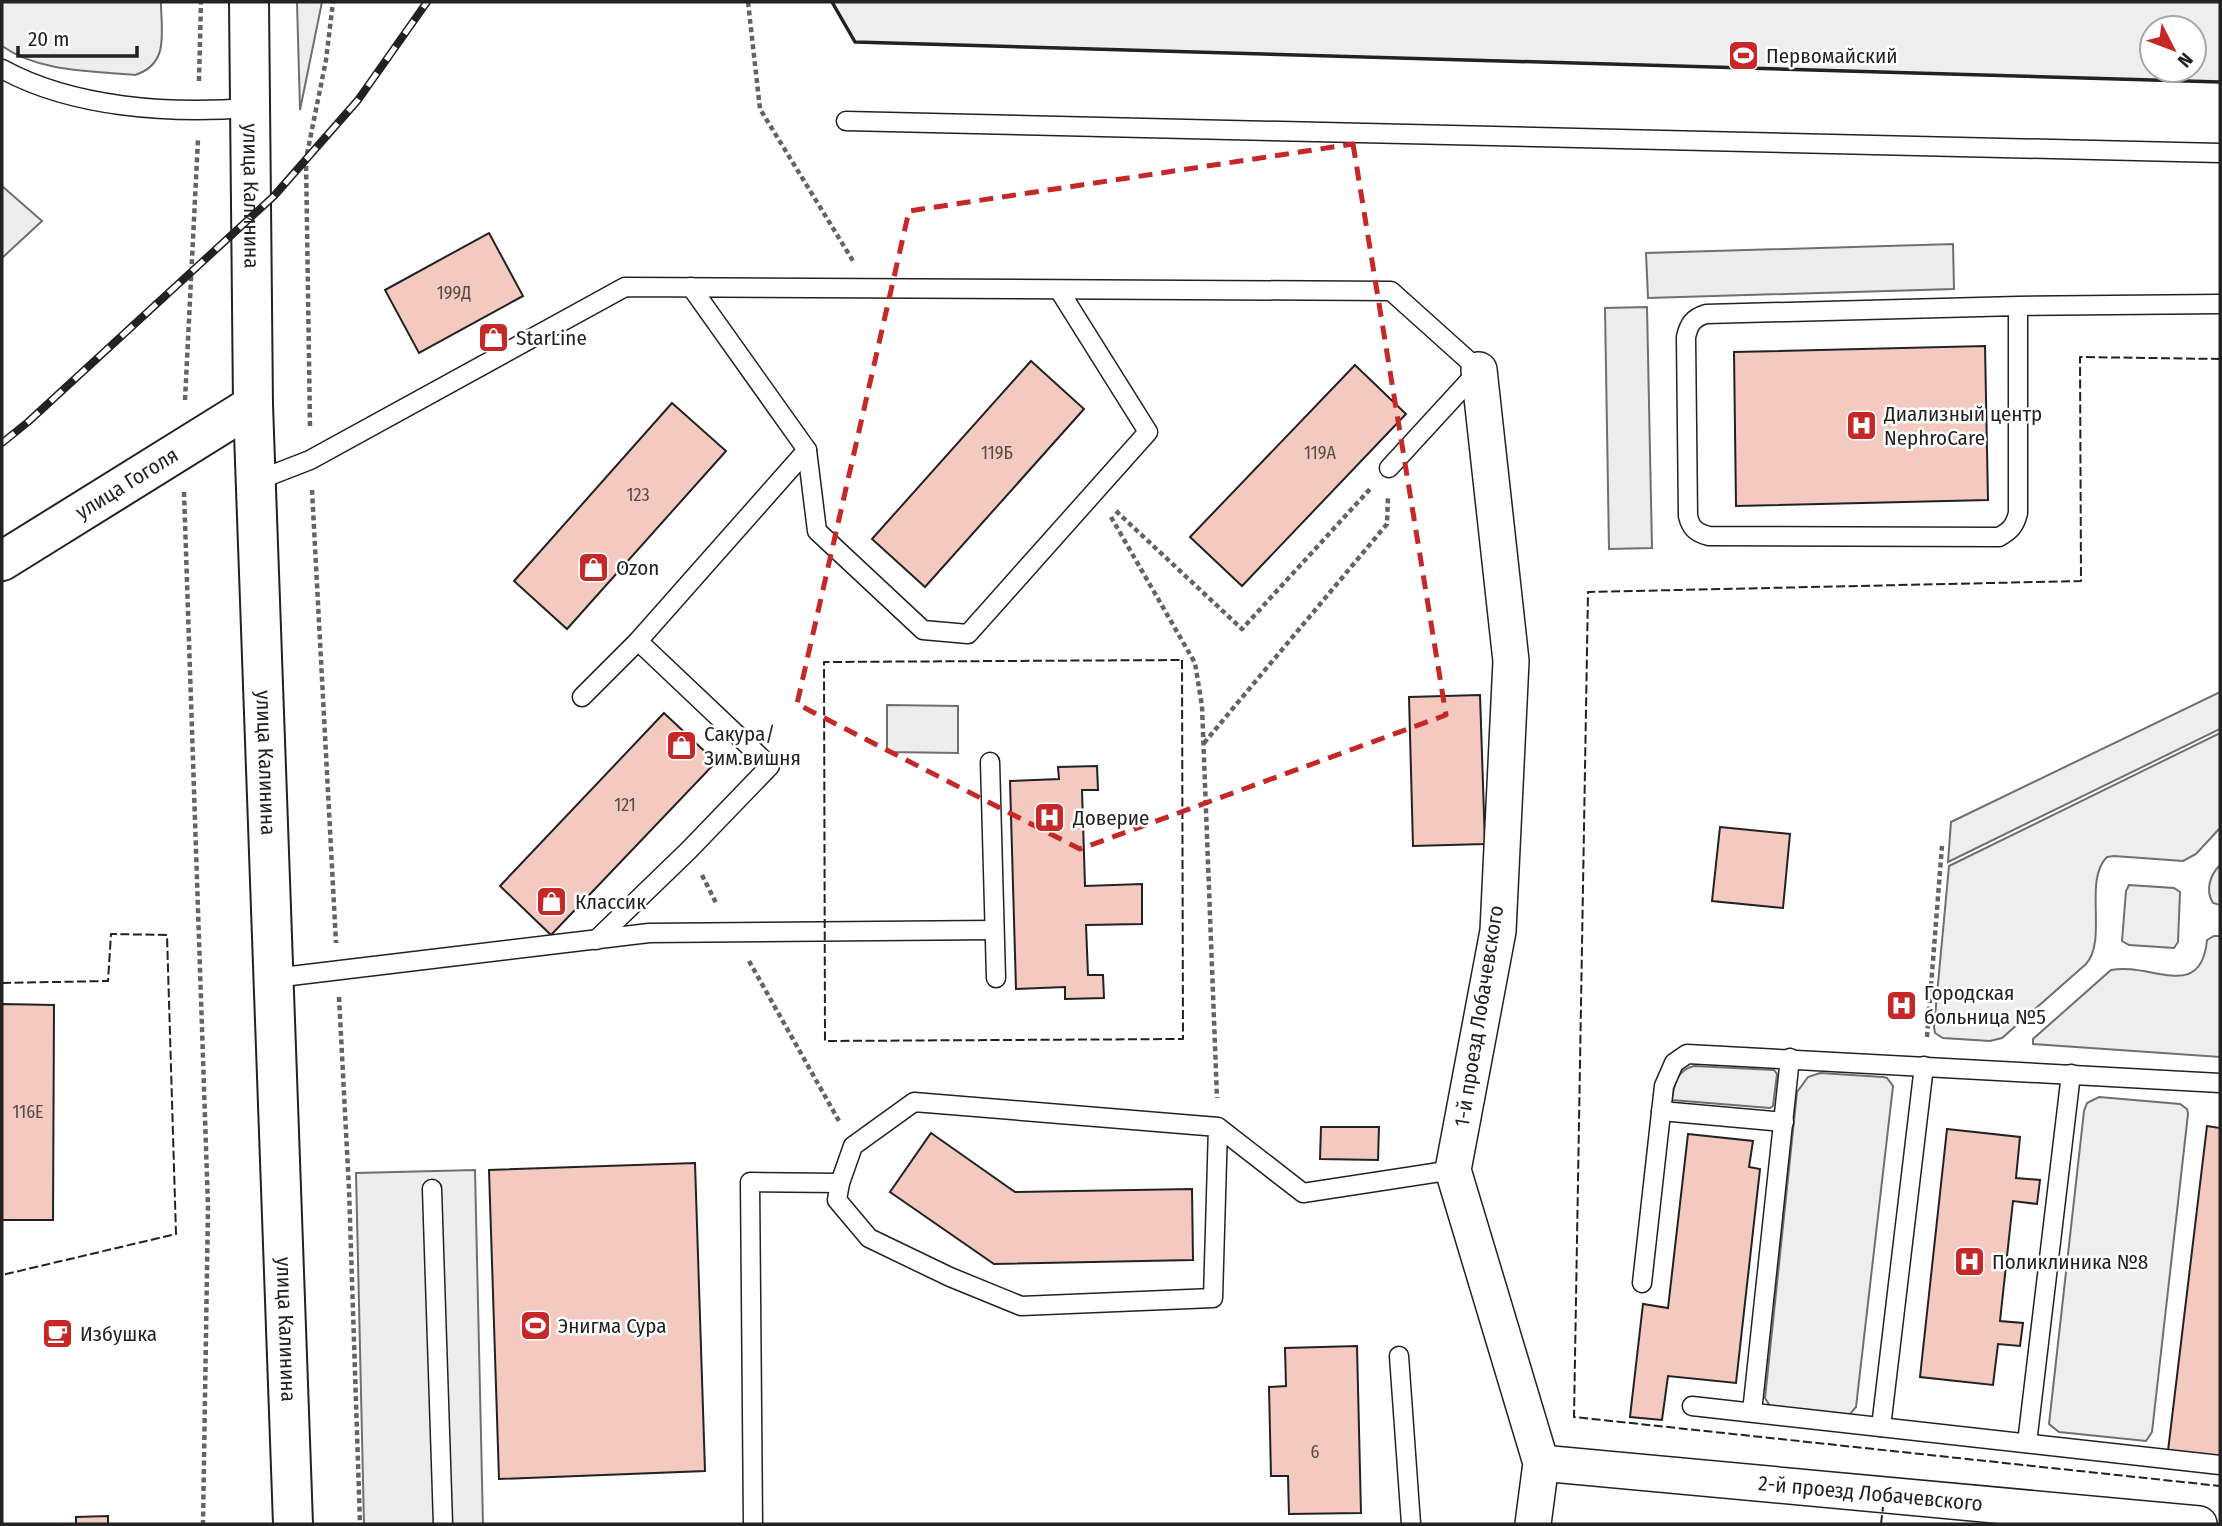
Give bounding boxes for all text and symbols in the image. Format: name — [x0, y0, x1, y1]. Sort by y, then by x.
scale bar — [18, 14, 136, 58]
north arrow — [2138, 14, 2208, 84]
text: 20 m — [28, 26, 69, 52]
sports icon: Первомайский — [1726, 39, 1760, 73]
place label: Первомайский — [1766, 43, 1897, 69]
text: N — [2173, 48, 2198, 72]
street label: улица Калинина — [237, 123, 265, 269]
house number: 199Д — [437, 282, 471, 304]
shop icon: StarLine — [476, 321, 510, 355]
place label: StarLine — [516, 325, 587, 351]
place label: Диализный центр NephroCare — [1883, 401, 2042, 451]
hospital icon: Диализный центр NephroCare — [1844, 409, 1878, 443]
street label: улица Гоголя — [71, 442, 183, 525]
house number: 119Б — [981, 442, 1013, 464]
house number: 119А — [1304, 442, 1336, 464]
house number: 123 — [626, 484, 650, 506]
shop icon: Ozon — [576, 551, 610, 585]
place label: Ozon — [616, 555, 659, 581]
street label: улица Калинина — [250, 690, 281, 836]
place label: Сакура/ Зим.вишня — [704, 721, 801, 771]
shop icon: Сакура/ Зим.вишня — [664, 729, 698, 763]
house number: 121 — [614, 794, 636, 816]
hospital icon: Доверие — [1033, 801, 1067, 835]
place label: Доверие — [1072, 805, 1149, 831]
shop icon: Классик — [535, 885, 569, 919]
place label: Классик — [575, 889, 646, 915]
street label: 1-й проезд Лобачевского — [1449, 903, 1509, 1129]
place label: Городская больница №5 — [1924, 980, 2046, 1030]
hospital icon: Городская больница №5 — [1884, 988, 1918, 1022]
house number: 116Е — [12, 1101, 44, 1123]
hospital icon: Поликлиника №8 — [1952, 1245, 1986, 1279]
place label: Поликлиника №8 — [1992, 1249, 2148, 1275]
street label: улица Калинина — [270, 1256, 302, 1402]
sports icon: Энигма Сура — [518, 1309, 552, 1343]
place label: Энигма Сура — [558, 1313, 667, 1339]
cafe icon: Избушка — [40, 1317, 74, 1351]
place label: Избушка — [80, 1321, 157, 1347]
house number: 6 — [1311, 1441, 1320, 1463]
street label: 2-й проезд Лобачевского — [1757, 1470, 1984, 1517]

